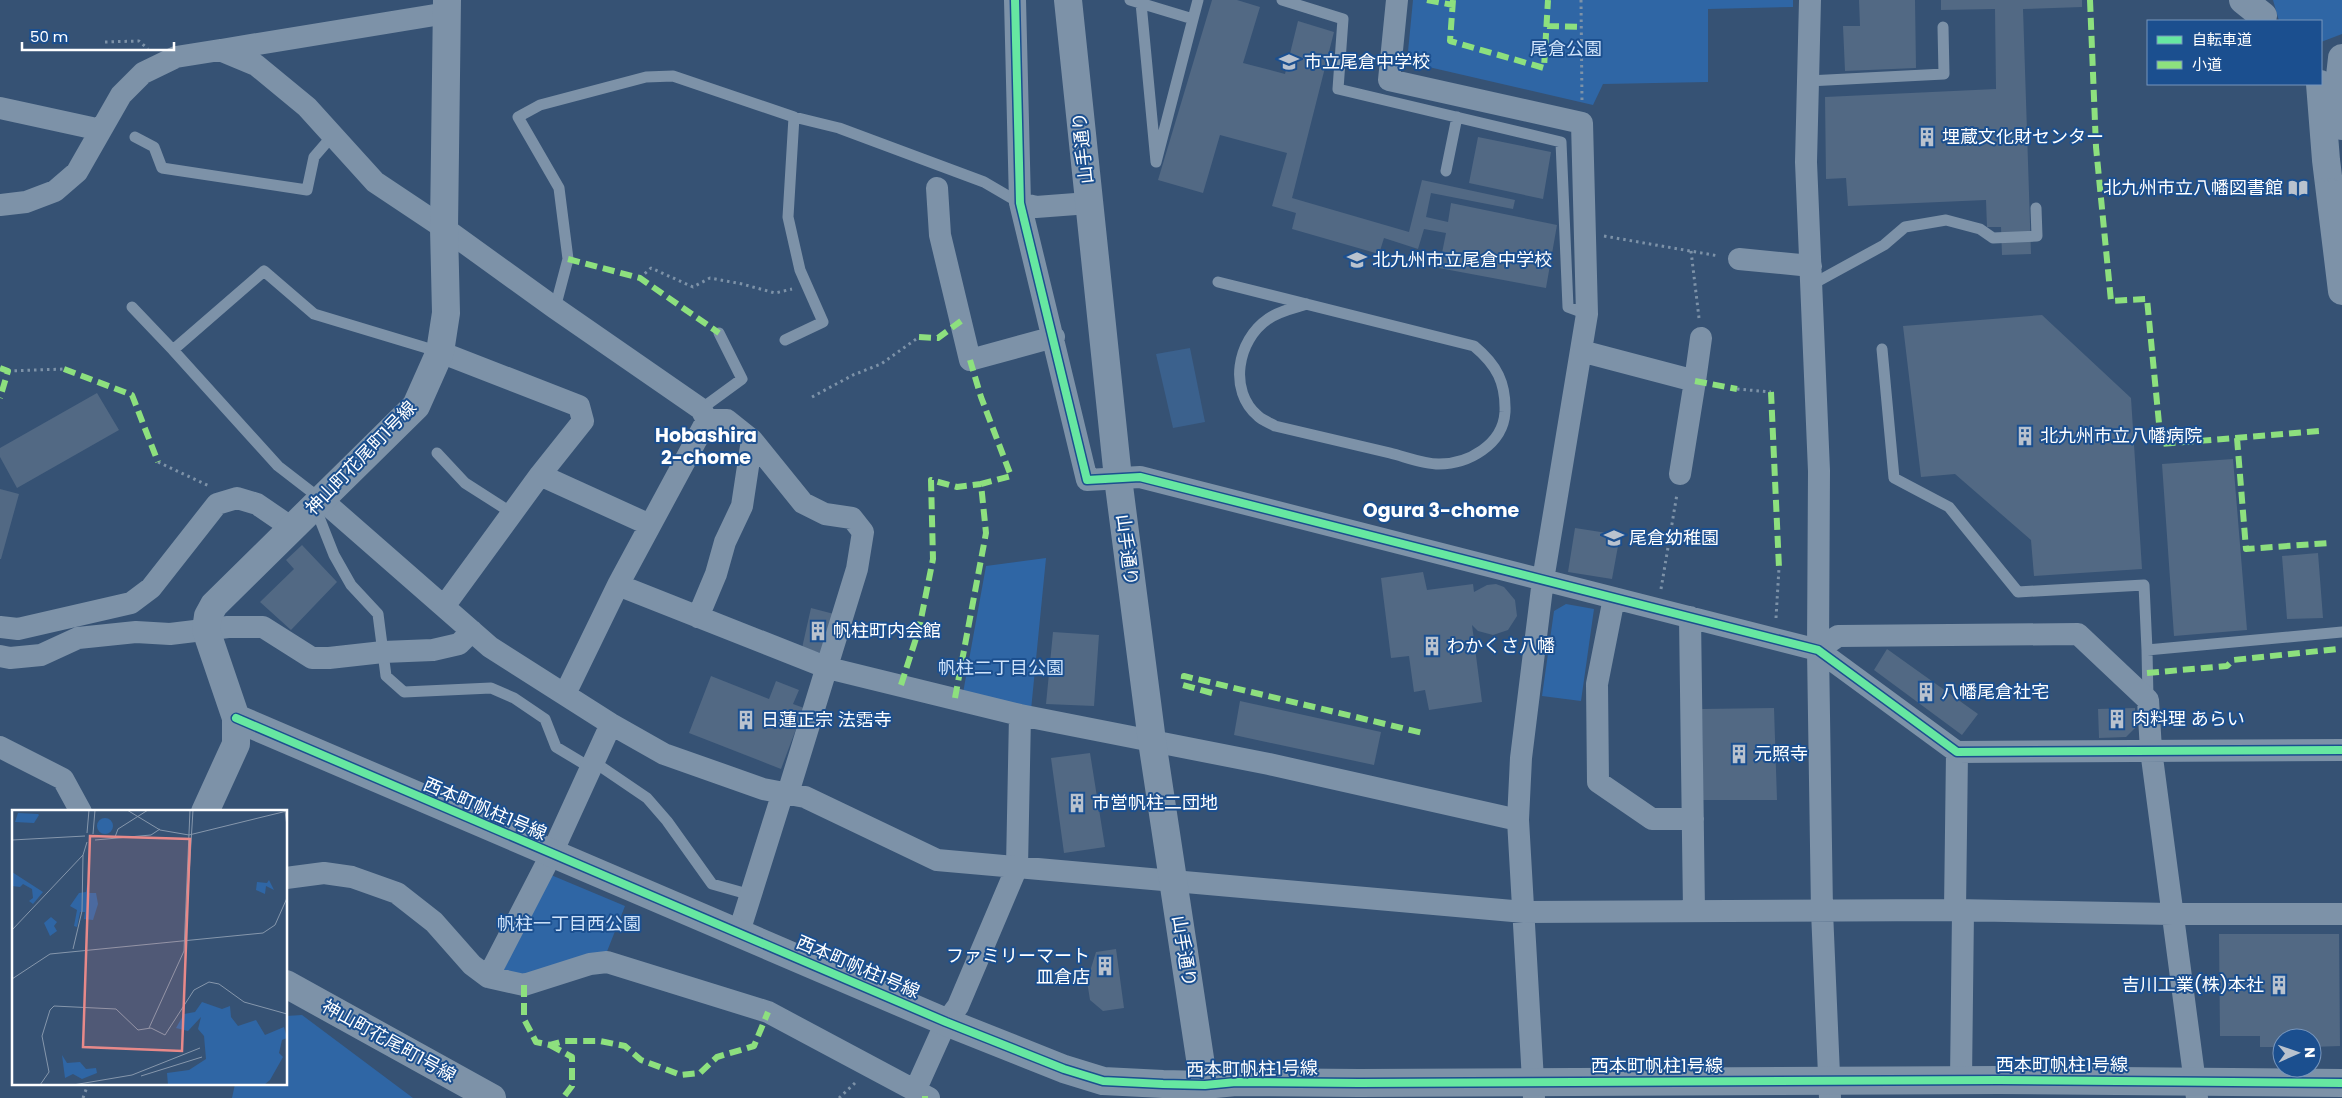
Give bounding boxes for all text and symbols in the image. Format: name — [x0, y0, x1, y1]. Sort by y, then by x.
scale bar — [22, 20, 175, 52]
legend — [2147, 20, 2322, 85]
text: 50 m — [30, 26, 68, 47]
text: 自転車道 — [2192, 29, 2252, 50]
park label: 尾倉公園 — [1530, 36, 1602, 61]
place label: 市立尾倉中学校 — [1304, 49, 1430, 74]
school or university icon: 市立尾倉中学校 — [1278, 51, 1300, 73]
text: 小道 — [2192, 54, 2222, 75]
street label: 山手通り — [1066, 111, 1099, 185]
place label: 埋蔵文化財センター — [1942, 124, 2104, 149]
building icon: 埋蔵文化財センター — [1916, 126, 1938, 148]
place label: 北九州市立八幡図書館 — [2103, 175, 2283, 200]
library icon: 北九州市立八幡図書館 — [2287, 177, 2309, 199]
place label: 北九州市立尾倉中学校 — [1372, 247, 1552, 272]
school or university icon: 北九州市立尾倉中学校 — [1346, 249, 1368, 271]
street label: 神山町花尾町1号線 — [300, 395, 422, 520]
district label: Hobashira 2-chome — [655, 422, 757, 471]
place label: 北九州市立八幡病院 — [2040, 423, 2202, 448]
building icon: 北九州市立八幡病院 — [2014, 425, 2036, 447]
district label: Ogura 3-chome — [1363, 497, 1520, 524]
street label: 山手通り — [1111, 513, 1144, 587]
place label: 尾倉幼稚園 — [1629, 525, 1719, 550]
school or university icon: 尾倉幼稚園 — [1603, 527, 1625, 549]
place label: 帆柱町内会館 — [833, 618, 941, 643]
building icon: 帆柱町内会館 — [807, 620, 829, 642]
place label: わかくさ八幡 — [1447, 633, 1555, 658]
building icon: わかくさ八幡 — [1421, 635, 1443, 657]
park label: 帆柱二丁目公園 — [938, 655, 1064, 680]
place label: 八幡尾倉社宅 — [1941, 679, 2049, 704]
building icon: 八幡尾倉社宅 — [1915, 681, 1937, 703]
place label: 肉料理 あらい — [2132, 706, 2245, 731]
place label: 日蓮正宗 法霑寺 — [761, 707, 892, 732]
building icon: 肉料理 あらい — [2106, 708, 2128, 730]
building icon: 日蓮正宗 法霑寺 — [735, 709, 757, 731]
place label: 元照寺 — [1754, 741, 1808, 766]
building icon: 元照寺 — [1728, 743, 1750, 765]
street label: 西本町帆柱1号線 — [420, 771, 551, 846]
place label: 市営帆柱二団地 — [1092, 790, 1218, 815]
building icon: 市営帆柱二団地 — [1066, 792, 1088, 814]
inset map — [12, 810, 288, 1086]
park label: 帆柱一丁目西公園 — [497, 911, 641, 936]
street label: 山手通り — [1167, 913, 1202, 988]
street label: 西本町帆柱1号線 — [793, 929, 924, 1004]
place label: ファミリーマート 皿倉店 — [946, 943, 1090, 989]
building icon: ファミリーマート 皿倉店 — [1094, 955, 1116, 977]
place label: 吉川工業(株)本社 — [2122, 972, 2264, 997]
building icon: 吉川工業(株)本社 — [2268, 974, 2290, 996]
street label: 神山町花尾町1号線 — [318, 993, 461, 1088]
north arrow — [2272, 1028, 2322, 1078]
text: N — [2300, 1047, 2320, 1058]
street label: 西本町帆柱1号線 — [1996, 1052, 2128, 1077]
street label: 西本町帆柱1号線 — [1591, 1053, 1723, 1078]
street label: 西本町帆柱1号線 — [1186, 1055, 1318, 1082]

